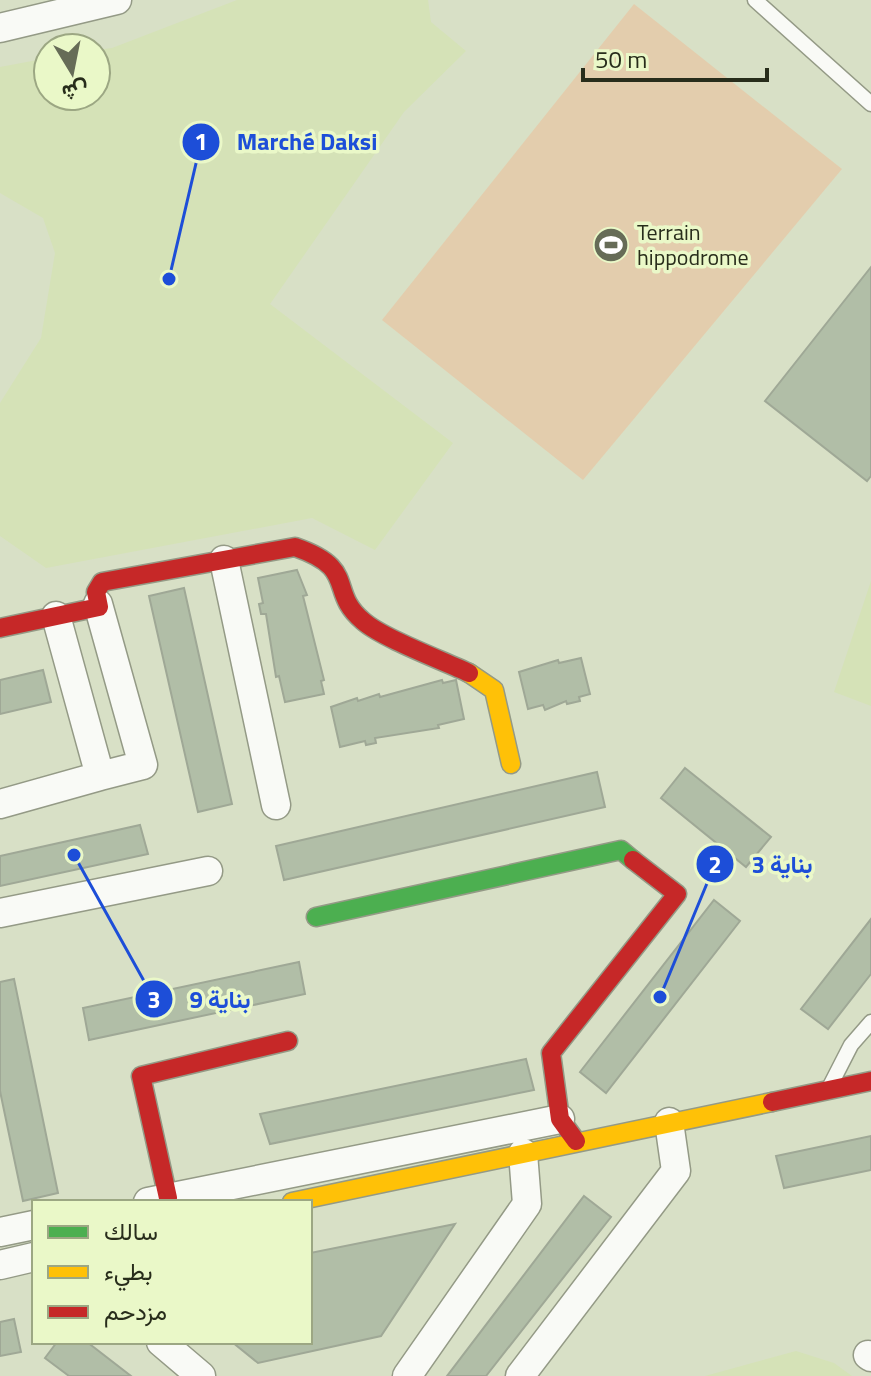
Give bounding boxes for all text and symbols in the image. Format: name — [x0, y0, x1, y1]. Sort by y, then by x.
north arrow — [32, 32, 112, 112]
scale bar — [583, 32, 767, 82]
text: 50 m — [595, 41, 647, 77]
text: ش — [60, 73, 91, 111]
callout: Marché Daksi — [181, 118, 393, 166]
text: 1 — [194, 123, 208, 159]
text: Marché Daksi — [237, 123, 377, 159]
place label: Terrain hippodrome — [637, 215, 749, 274]
sports icon: Terrain hippodrome — [592, 226, 630, 264]
callout: بناية 3 — [695, 840, 829, 888]
text: 2 — [708, 846, 722, 882]
text: بناية 3 — [751, 846, 813, 882]
callout: بناية 9 — [134, 975, 267, 1023]
text: 3 — [147, 981, 161, 1017]
text: بناية 9 — [189, 981, 251, 1017]
legend — [32, 1200, 312, 1344]
text: سالك — [104, 1213, 158, 1249]
text: بطيء — [104, 1253, 153, 1291]
text: مزدحم — [104, 1293, 167, 1329]

